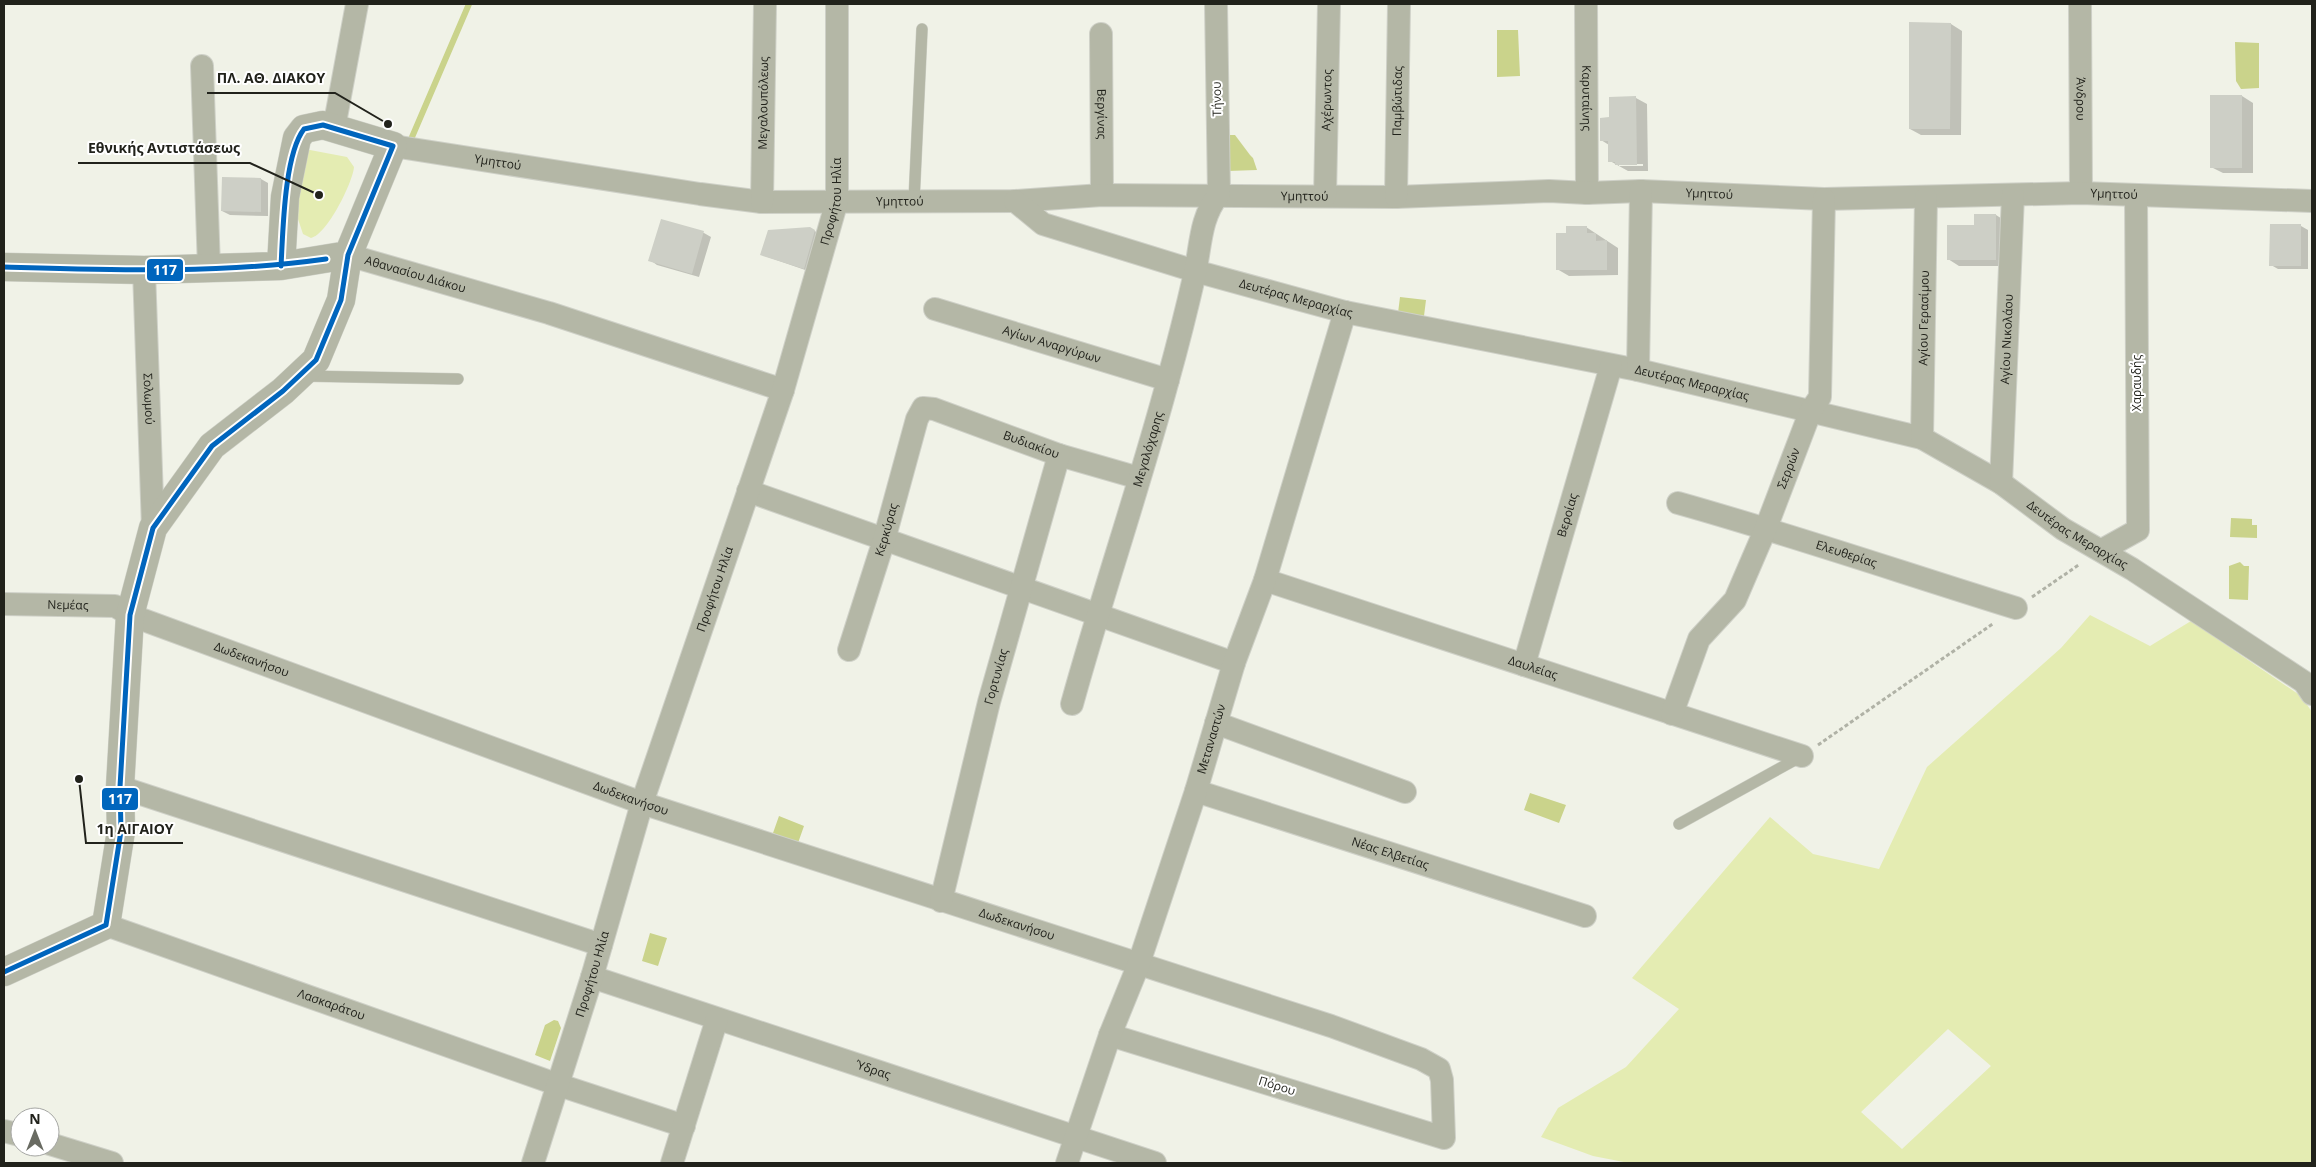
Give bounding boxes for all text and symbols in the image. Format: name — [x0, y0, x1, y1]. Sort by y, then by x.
street label: Μεγαλουπόλεως — [754, 56, 772, 150]
callout: ΠΛ. ΑΘ. ΔΙΑΚΟΥ — [207, 64, 335, 93]
street label: Παμβώτιδας — [1388, 65, 1406, 136]
street label: Καρυταίνης — [1578, 65, 1596, 131]
text: ΠΛ. ΑΘ. ΔΙΑΚΟΥ — [217, 68, 325, 87]
street label: Αχέρωντος — [1317, 69, 1336, 131]
street label: Άνδρου — [2072, 77, 2090, 121]
street label: Τήνου — [1208, 81, 1225, 117]
street label: Βεργίνας — [1093, 89, 1111, 140]
callout: Εθνικής Αντιστάσεως — [78, 134, 250, 163]
text: Εθνικής Αντιστάσεως — [88, 138, 240, 157]
street label: Υμηττού — [473, 150, 523, 174]
street label: Προφήτου Ηλία — [816, 157, 845, 247]
street label: Υμηττού — [1685, 184, 1733, 203]
street label: Υμηττού — [2090, 184, 2138, 203]
street label: Υμηττού — [1281, 187, 1328, 205]
street label: Υμηττού — [876, 192, 923, 210]
street label: Αθανασίου Διάκου — [363, 251, 468, 297]
line badge: 117 — [146, 258, 184, 282]
text: 117 — [153, 260, 177, 279]
street label: Αγίου Γερασίμου — [1914, 270, 1933, 366]
street label: Δευτέρας Μεραρχίας — [1237, 274, 1354, 321]
street label: Αγίου Νικολάου — [1996, 294, 2017, 385]
street label: Αγίων Αναργύρων — [1001, 321, 1103, 367]
street label: Χαραυδής — [2128, 355, 2145, 411]
street label: Δευτέρας Μεραρχίας — [1633, 361, 1751, 404]
street label: Σολωμού — [140, 373, 158, 425]
street label: Μεγαλόχαρης — [1129, 409, 1167, 489]
street label: Βυδιακίου — [1001, 426, 1062, 462]
street label: Σερρών — [1773, 445, 1804, 491]
street label: Βεροίας — [1553, 491, 1582, 539]
street label: Δευτέρας Μεραρχίας — [2024, 496, 2132, 573]
street label: Κερκύρας — [870, 501, 902, 558]
street label: Ελευθερίας — [1814, 536, 1880, 571]
street label: Προφήτου Ηλία — [692, 544, 737, 634]
street label: Νεμέας — [47, 596, 89, 614]
street label: Δωδεκανήσου — [212, 638, 292, 681]
street label: Γορτυνίας — [980, 646, 1012, 707]
street label: Δαυλείας — [1506, 651, 1560, 683]
street label: Μεταναστών — [1193, 702, 1229, 776]
street label: Δωδεκανήσου — [591, 777, 671, 819]
line badge: 117 — [101, 787, 139, 811]
text: 117 — [108, 789, 132, 808]
callout: 1η ΑΙΓΑΙΟΥ — [86, 814, 183, 843]
text: 1η ΑΙΓΑΙΟΥ — [96, 819, 174, 838]
street label: Νέας Ελβετίας — [1350, 833, 1431, 873]
street label: Δωδεκανήσου — [977, 904, 1057, 944]
street label: Προφήτου Ηλία — [571, 928, 613, 1019]
street label: Λασκαράτου — [295, 984, 368, 1024]
street label: Ύδρας — [852, 1055, 893, 1083]
street label: Πόρου — [1257, 1072, 1298, 1099]
north arrow — [10, 1107, 60, 1157]
text: N — [29, 1109, 41, 1128]

